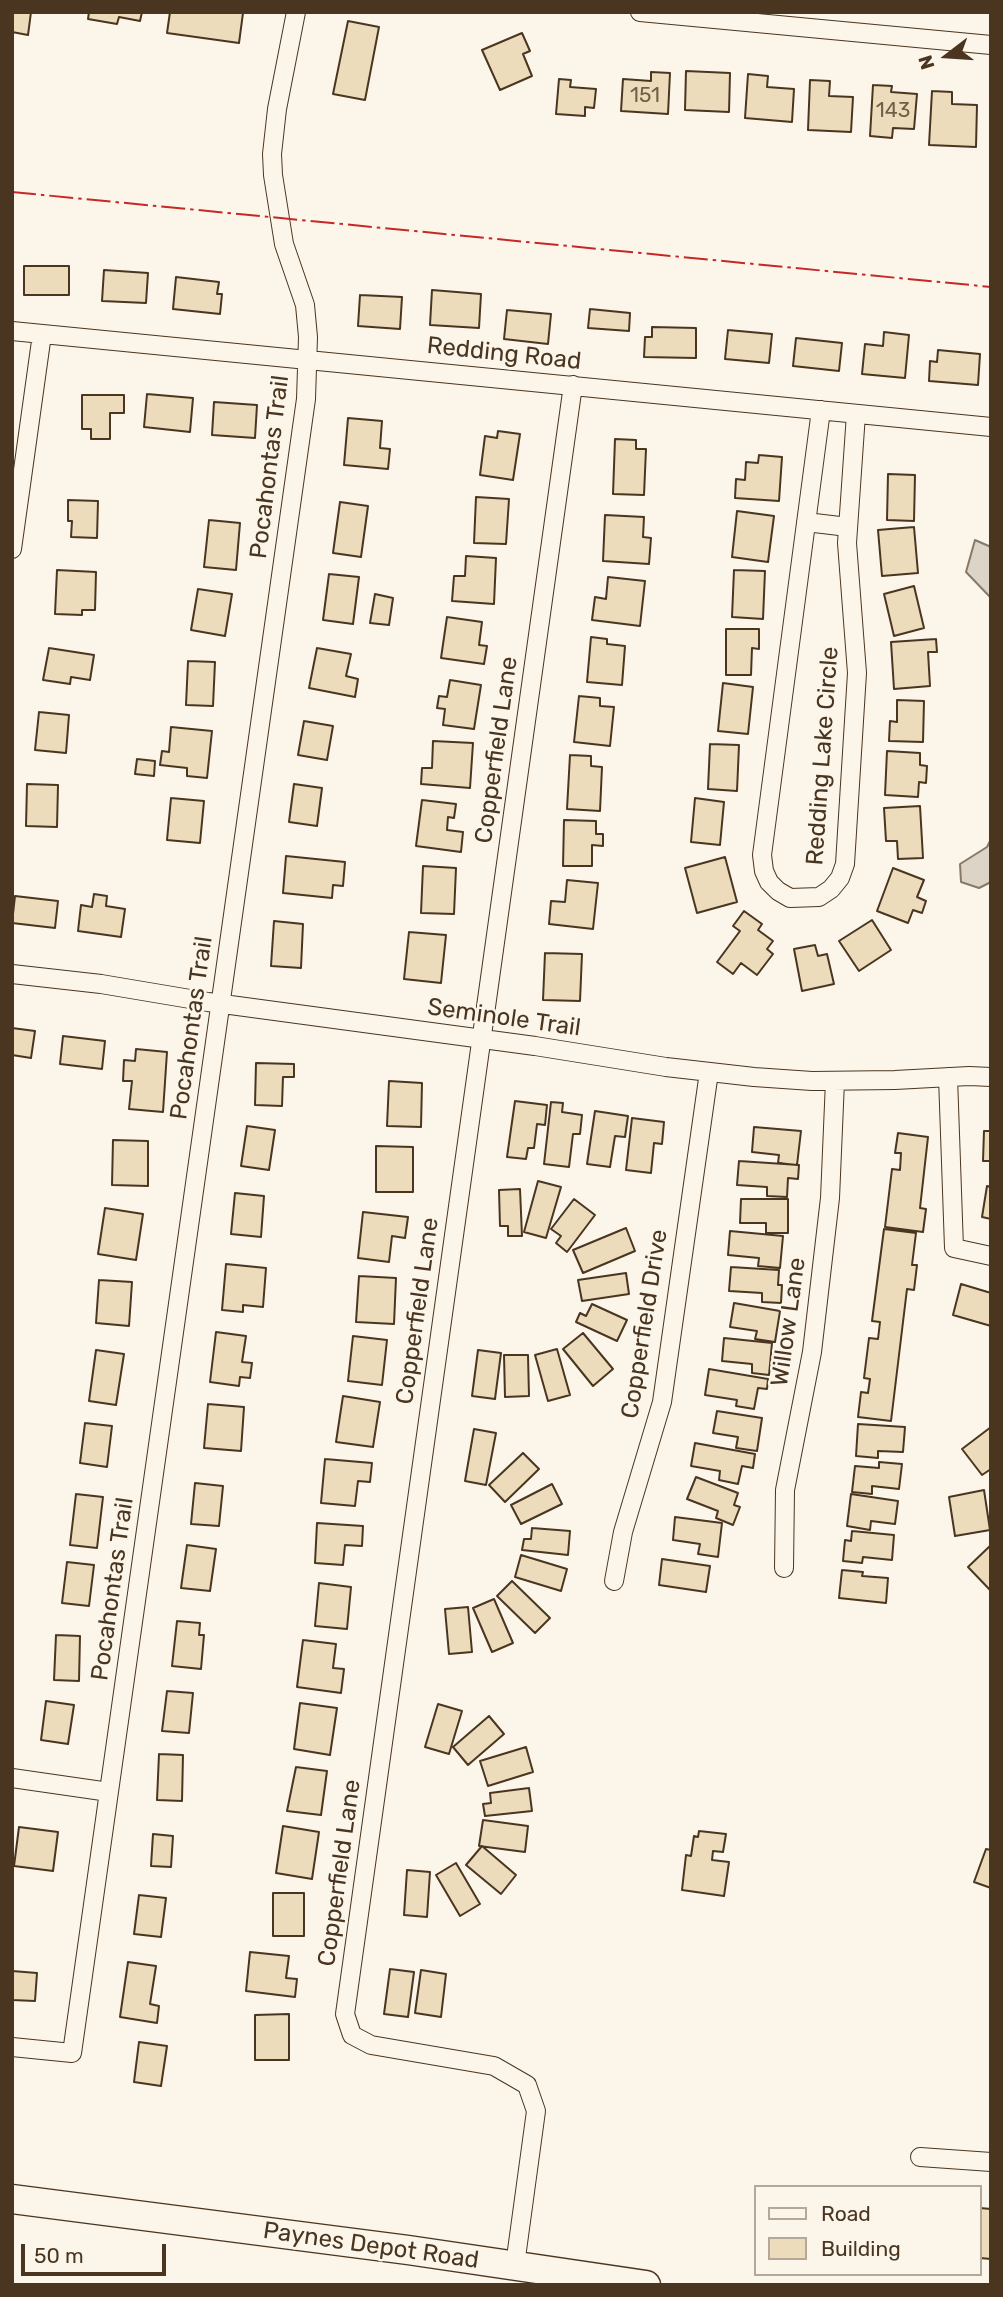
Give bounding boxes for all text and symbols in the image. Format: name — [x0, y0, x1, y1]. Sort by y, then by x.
north arrow — [912, 21, 982, 91]
text: N — [913, 52, 939, 72]
house number: 151 — [630, 83, 660, 109]
house number: 143 — [876, 98, 910, 124]
street label: Redding Road — [425, 332, 583, 376]
street label: Pocahontas Trail — [244, 374, 296, 560]
street label: Redding Lake Circle — [801, 646, 845, 866]
street label: Copperfield Lane — [470, 655, 524, 845]
street label: Pocahontas Trail — [165, 935, 219, 1121]
street label: Seminole Trail — [425, 993, 583, 1043]
street label: Copperfield Lane — [391, 1216, 445, 1406]
street label: Copperfield Drive — [616, 1227, 674, 1421]
street label: Willow Lane — [766, 1256, 812, 1388]
street label: Pocahontas Trail — [86, 1496, 140, 1682]
street label: Copperfield Lane — [313, 1778, 367, 1968]
legend — [754, 2185, 982, 2276]
text: Road — [821, 2201, 871, 2226]
street label: Paynes Depot Road — [261, 2217, 481, 2275]
scale bar — [24, 2230, 170, 2274]
text: Building — [821, 2236, 901, 2261]
text: 50 m — [34, 2243, 84, 2268]

